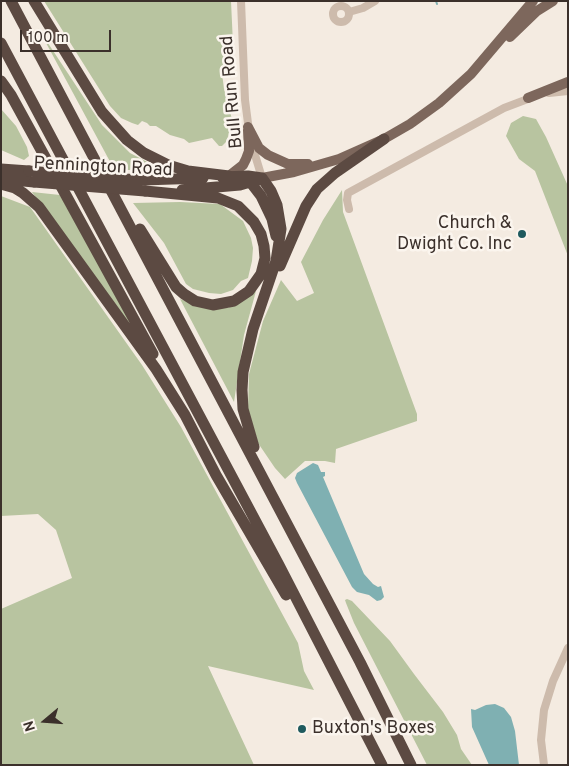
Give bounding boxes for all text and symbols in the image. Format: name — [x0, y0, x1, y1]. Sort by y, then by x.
scale bar — [22, 20, 114, 52]
text: 100 m — [28, 29, 69, 48]
street label: Bull Run Road — [217, 34, 249, 150]
street label: Pennington Road — [33, 154, 173, 182]
place label: Church & Dwight Co. Inc — [397, 213, 512, 255]
marker: Church & Dwight Co. Inc — [516, 228, 528, 240]
north arrow — [20, 696, 70, 746]
text: N — [21, 718, 40, 733]
place label: Buxton's Boxes — [312, 718, 435, 740]
marker: Buxton's Boxes — [296, 723, 308, 735]

